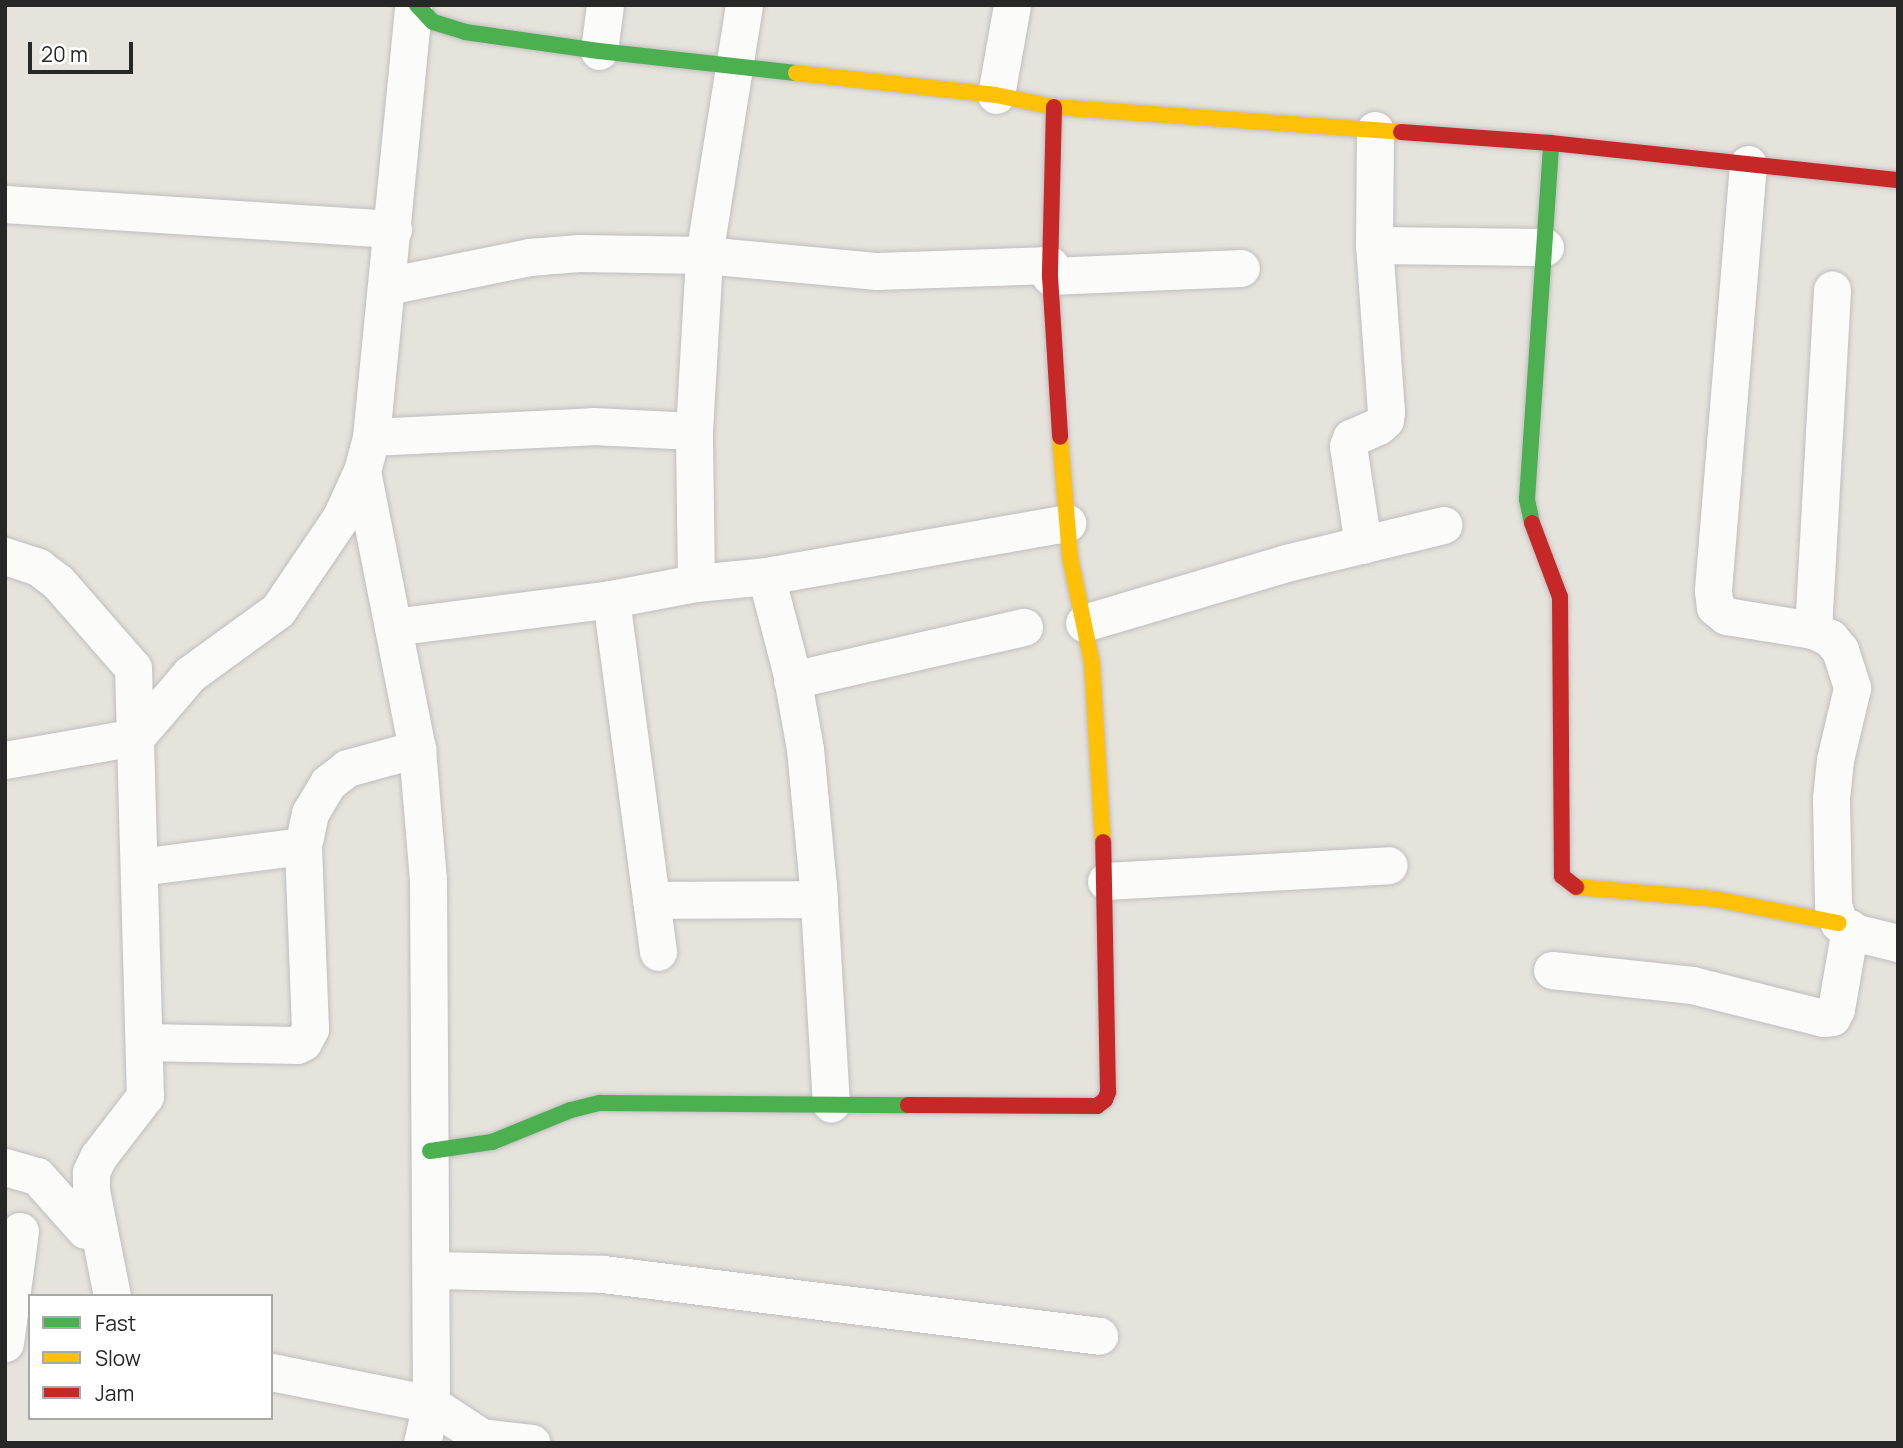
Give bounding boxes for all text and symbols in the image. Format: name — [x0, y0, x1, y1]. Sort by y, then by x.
scale bar — [32, 28, 136, 72]
text: 20 m — [41, 40, 88, 68]
legend — [28, 1294, 273, 1420]
text: Fast — [95, 1309, 136, 1337]
text: Slow — [95, 1344, 141, 1372]
text: Jam — [95, 1379, 134, 1407]

